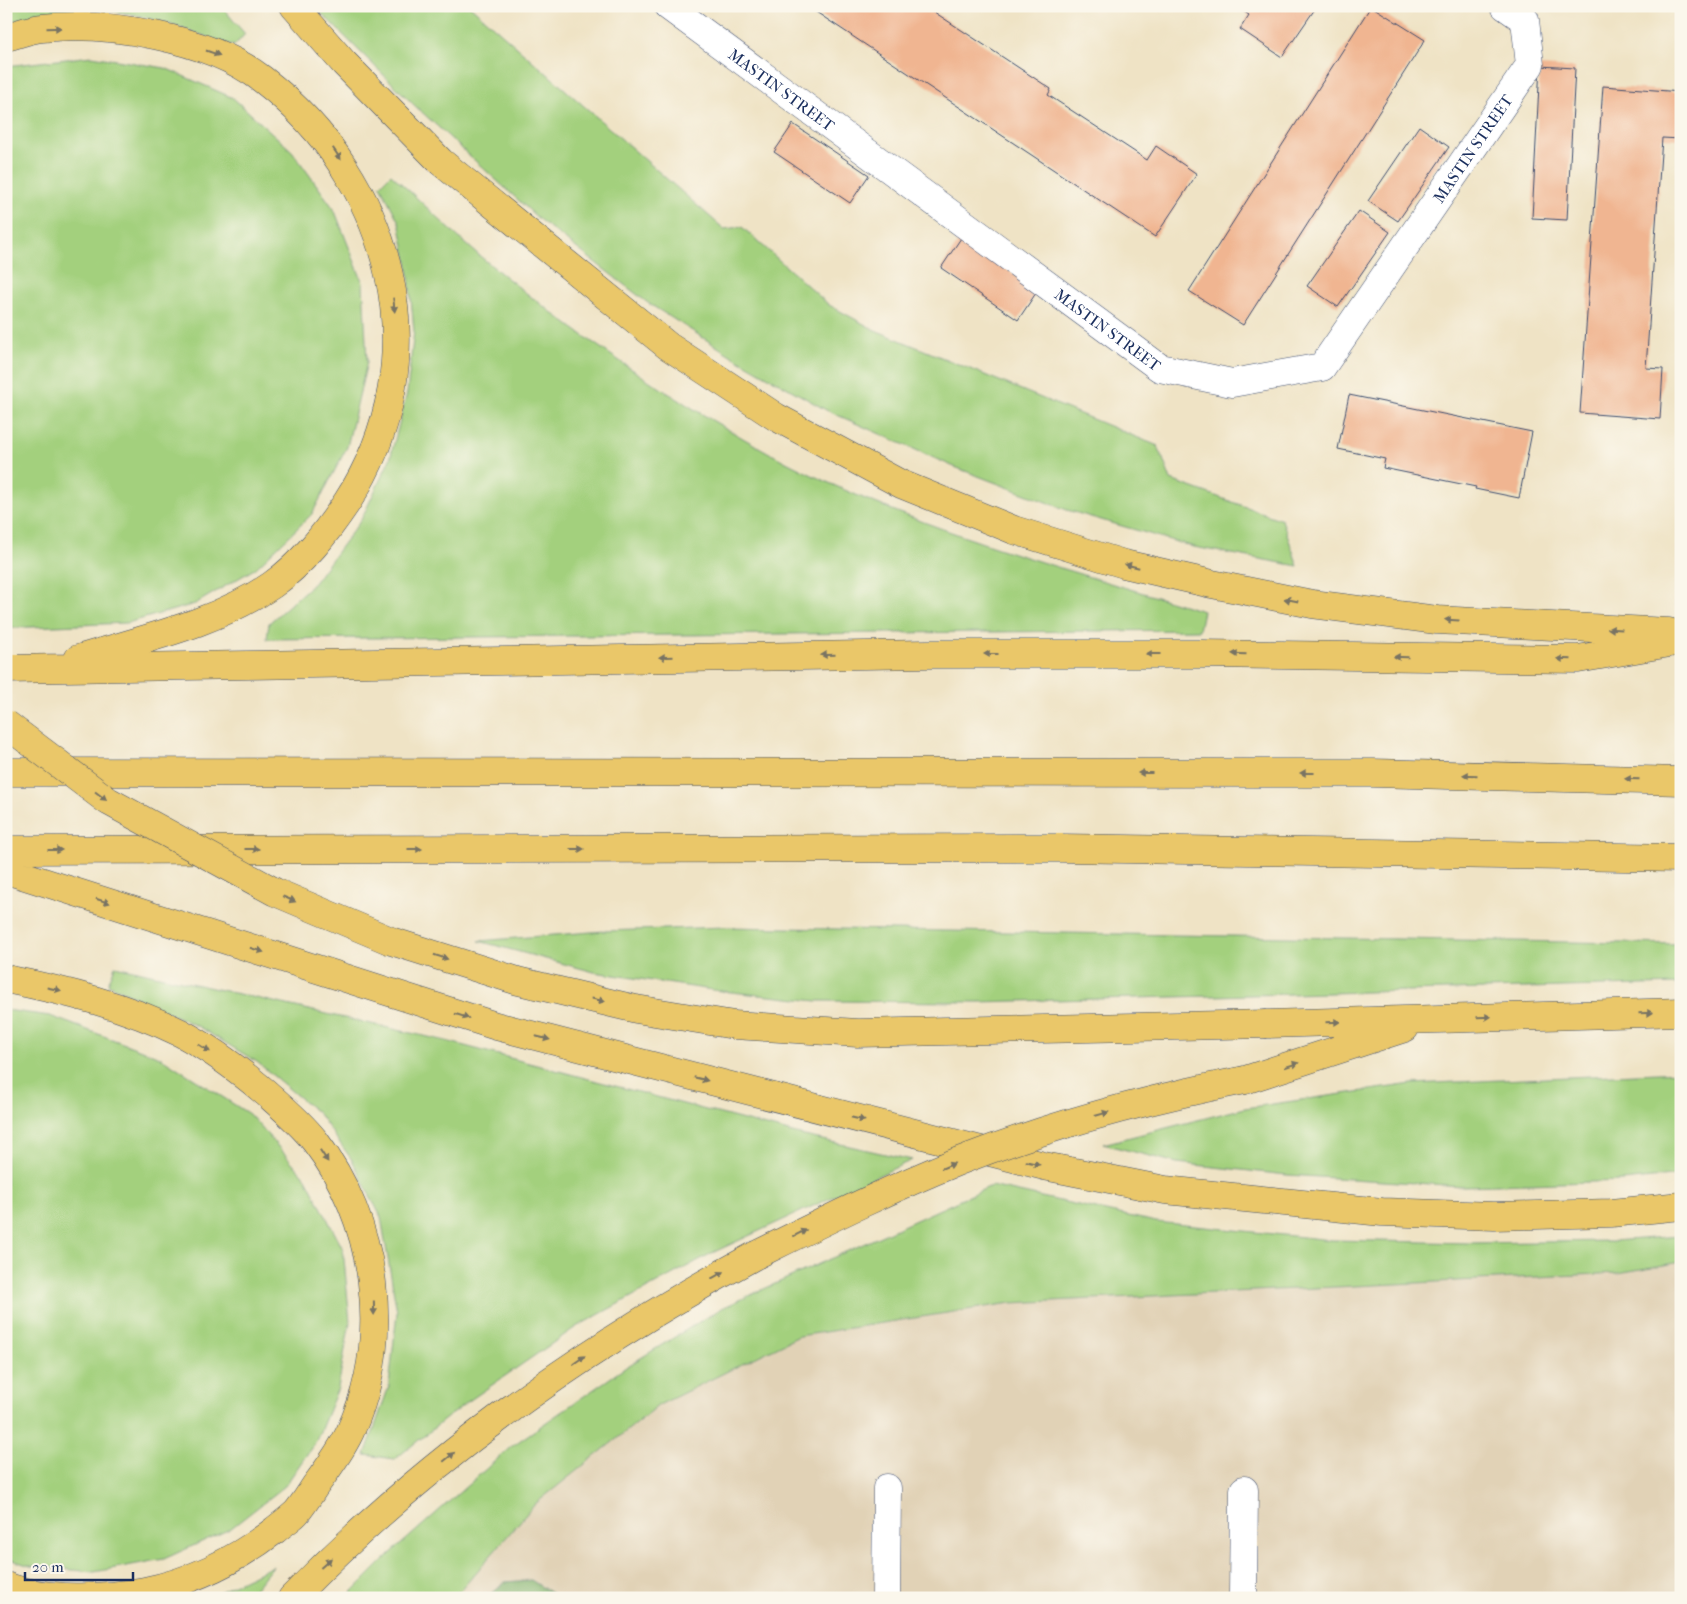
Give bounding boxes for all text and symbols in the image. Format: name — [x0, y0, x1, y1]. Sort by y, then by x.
one-way arrow — [46, 23, 62, 31]
street label: MASTIN STREET — [725, 45, 838, 135]
one-way arrow — [206, 49, 221, 57]
street label: MASTIN STREET — [1429, 91, 1517, 207]
one-way arrow — [332, 148, 342, 161]
street label: MASTIN STREET — [1051, 285, 1164, 375]
one-way arrow — [390, 297, 398, 313]
one-way arrow — [1125, 562, 1140, 570]
one-way arrow — [1283, 595, 1299, 603]
one-way arrow — [1444, 616, 1460, 624]
one-way arrow — [1606, 625, 1622, 633]
one-way arrow — [982, 650, 998, 658]
one-way arrow — [1145, 650, 1161, 658]
one-way arrow — [1230, 650, 1246, 658]
one-way arrow — [820, 652, 836, 660]
one-way arrow — [1393, 652, 1409, 660]
one-way arrow — [657, 653, 673, 661]
one-way arrow — [1555, 655, 1571, 663]
one-way arrow — [1136, 769, 1152, 777]
one-way arrow — [1299, 769, 1315, 777]
one-way arrow — [1461, 771, 1477, 779]
one-way arrow — [1624, 775, 1640, 783]
one-way arrow — [94, 790, 107, 801]
one-way arrow — [245, 845, 261, 853]
one-way arrow — [407, 845, 423, 853]
one-way arrow — [570, 845, 586, 853]
one-way arrow — [47, 846, 63, 854]
one-way arrow — [282, 895, 297, 903]
one-way arrow — [95, 897, 110, 905]
one-way arrow — [250, 947, 265, 954]
one-way arrow — [434, 953, 449, 961]
one-way arrow — [46, 985, 62, 993]
one-way arrow — [590, 996, 605, 1004]
one-way arrow — [1638, 1009, 1654, 1017]
one-way arrow — [455, 1012, 470, 1020]
one-way arrow — [1476, 1013, 1492, 1021]
one-way arrow — [1326, 1018, 1342, 1026]
one-way arrow — [536, 1035, 551, 1043]
one-way arrow — [198, 1043, 211, 1053]
one-way arrow — [1284, 1060, 1299, 1068]
one-way arrow — [693, 1075, 708, 1083]
one-way arrow — [1094, 1110, 1109, 1118]
one-way arrow — [851, 1115, 866, 1123]
one-way arrow — [320, 1149, 329, 1162]
one-way arrow — [1025, 1159, 1040, 1167]
one-way arrow — [941, 1162, 956, 1170]
one-way arrow — [793, 1229, 807, 1237]
one-way arrow — [711, 1271, 725, 1280]
one-way arrow — [370, 1300, 378, 1316]
one-way arrow — [572, 1355, 586, 1365]
one-way arrow — [442, 1451, 455, 1462]
scale bar — [25, 1549, 132, 1581]
text: 20 m — [32, 1558, 64, 1576]
one-way arrow — [320, 1558, 333, 1569]

